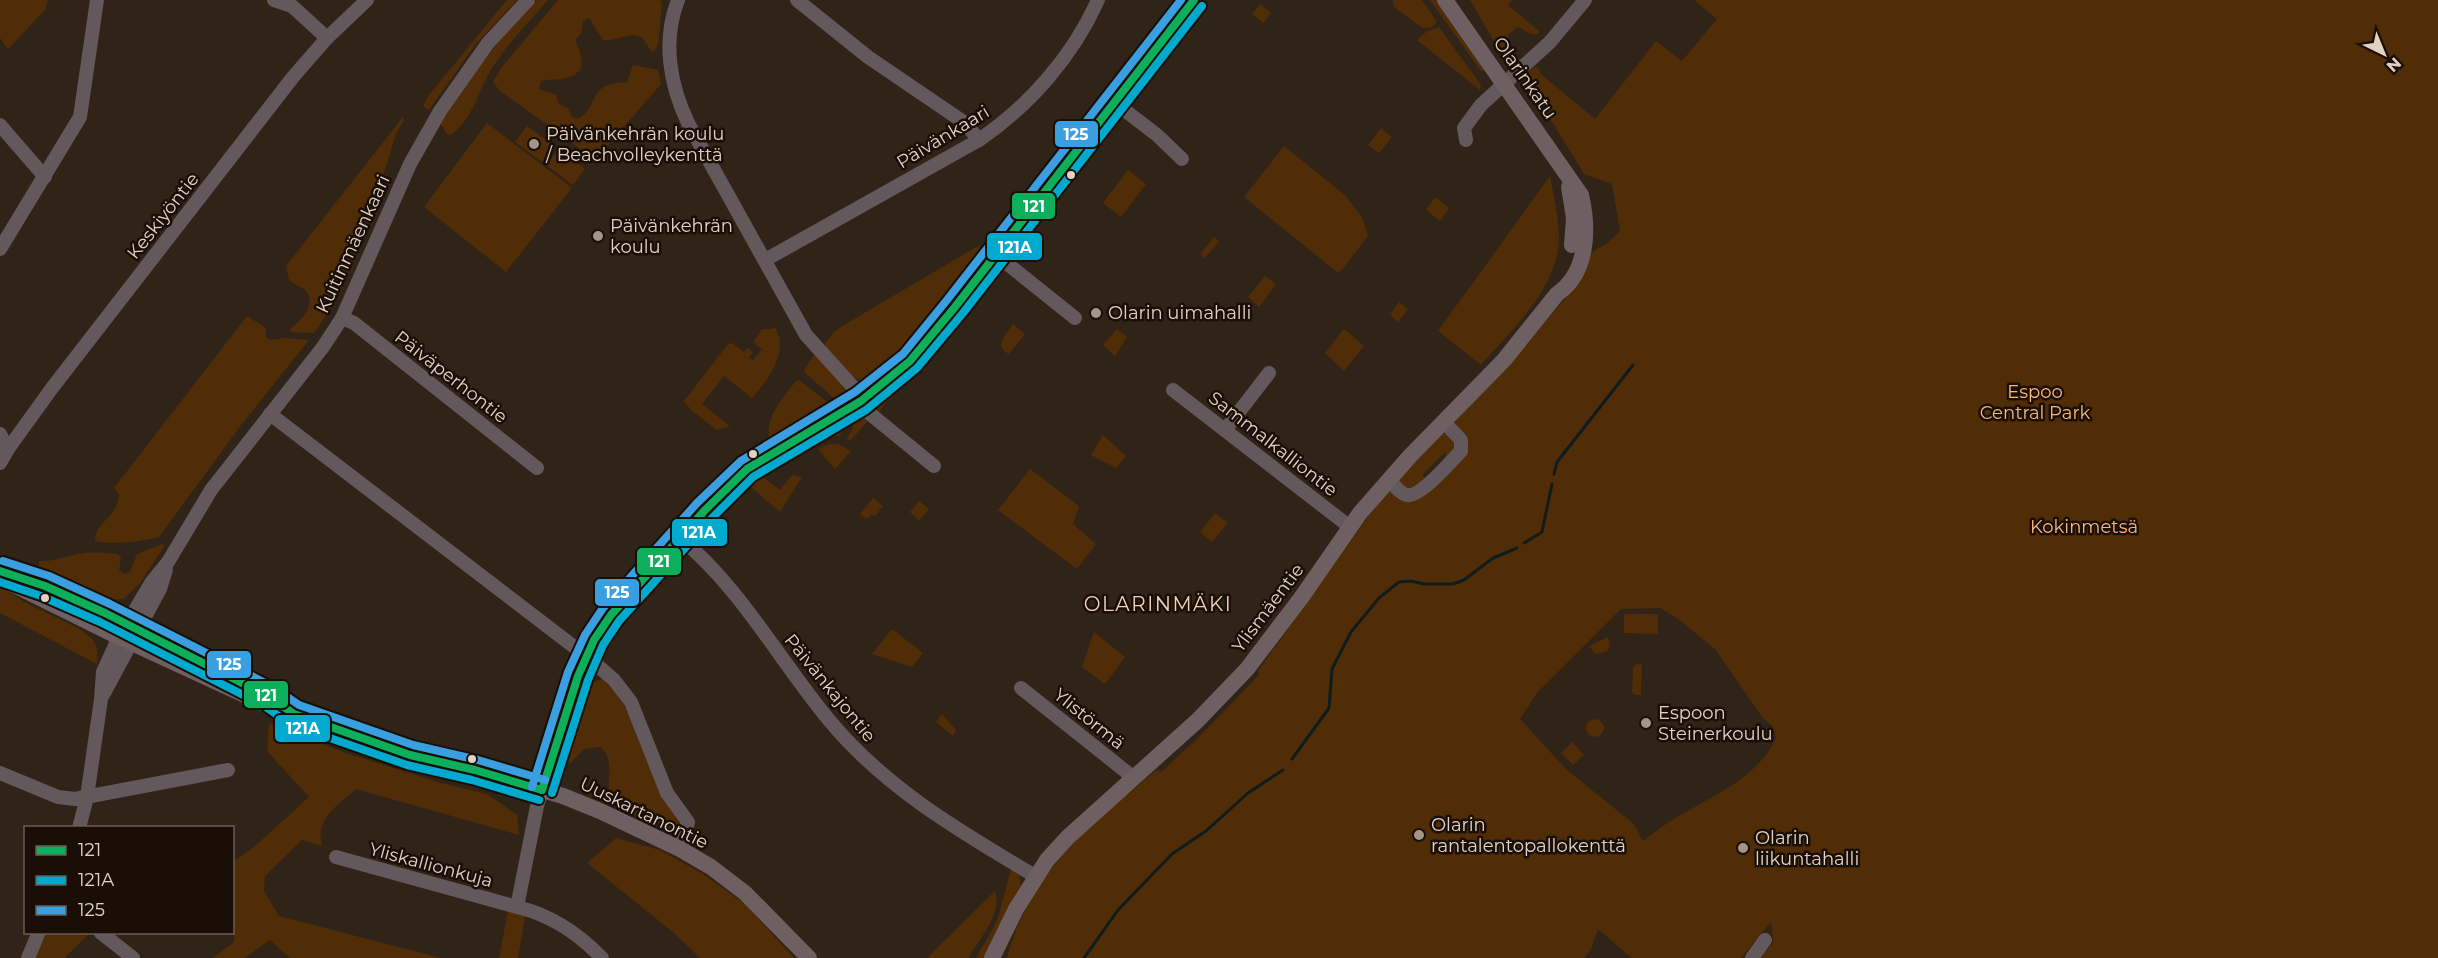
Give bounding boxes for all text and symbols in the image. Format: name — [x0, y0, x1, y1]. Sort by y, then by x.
north arrow — [2354, 24, 2414, 84]
street label: Olarinkatu — [1489, 33, 1561, 123]
text: N — [2383, 53, 2405, 76]
street label: Päivänkaari — [893, 101, 993, 173]
line badge: 125 — [1054, 120, 1099, 148]
place label: Päivänkehrän koulu / Beachvolleykenttä — [545, 123, 724, 166]
text: 125 — [1063, 125, 1089, 144]
marker: Päivänkehrän koulu / Beachvolleykenttä — [527, 137, 541, 151]
street label: Keskiyöntie — [122, 168, 204, 264]
unlabelled marker — [1065, 169, 1077, 181]
street label: Kuitinmäenkaari — [311, 171, 395, 317]
line badge: 121 — [1011, 192, 1056, 220]
text: 121 — [1023, 197, 1045, 216]
place label: Päivänkehrän koulu — [610, 215, 733, 258]
marker: Päivänkehrän koulu — [591, 229, 605, 243]
line badge: 121A — [986, 232, 1043, 261]
text: 121A — [998, 238, 1033, 257]
place label: Olarin uimahalli — [1108, 302, 1251, 324]
marker: Olarin uimahalli — [1089, 306, 1103, 320]
street label: Päiväperhontie — [390, 326, 512, 428]
park label: Espoo Central Park — [1980, 381, 2090, 424]
street label: Sammalkalliontie — [1204, 387, 1342, 501]
unlabelled marker — [747, 448, 759, 460]
park label: Kokinmetsä — [2030, 516, 2138, 538]
line badge: 121A — [671, 518, 728, 547]
text: 121A — [682, 523, 717, 542]
line badge: 121 — [636, 547, 682, 576]
text: 121 — [648, 552, 670, 571]
street label: Ylismäentie — [1227, 559, 1309, 657]
line badge: 125 — [594, 578, 640, 607]
text: 125 — [604, 583, 630, 602]
unlabelled marker — [39, 592, 51, 604]
district label: OLARINMÄKI — [1084, 592, 1232, 616]
street label: Päivänkajontie — [780, 629, 880, 747]
line badge: 125 — [206, 650, 252, 679]
text: 125 — [216, 655, 242, 674]
line badge: 121 — [243, 680, 289, 709]
street label: Ylistörmä — [1049, 684, 1129, 754]
text: 121 — [255, 686, 277, 705]
place label: Espoon Steinerkoulu — [1658, 702, 1773, 745]
line badge: 121A — [274, 714, 331, 743]
marker: Espoon Steinerkoulu — [1639, 716, 1653, 730]
text: 121A — [286, 719, 321, 738]
unlabelled marker — [466, 753, 478, 765]
street label: Uuskartanontie — [576, 772, 712, 854]
place label: Olarin rantalentopallokenttä — [1431, 814, 1626, 857]
legend — [24, 826, 234, 934]
place label: Olarin liikuntahalli — [1755, 827, 1859, 870]
marker: Olarin rantalentopallokenttä — [1412, 828, 1426, 842]
street label: Yliskallionkuja — [367, 838, 495, 892]
text: 121 — [78, 839, 101, 861]
marker: Olarin liikuntahalli — [1736, 841, 1750, 855]
text: 121A — [78, 869, 114, 891]
text: 125 — [78, 899, 105, 921]

